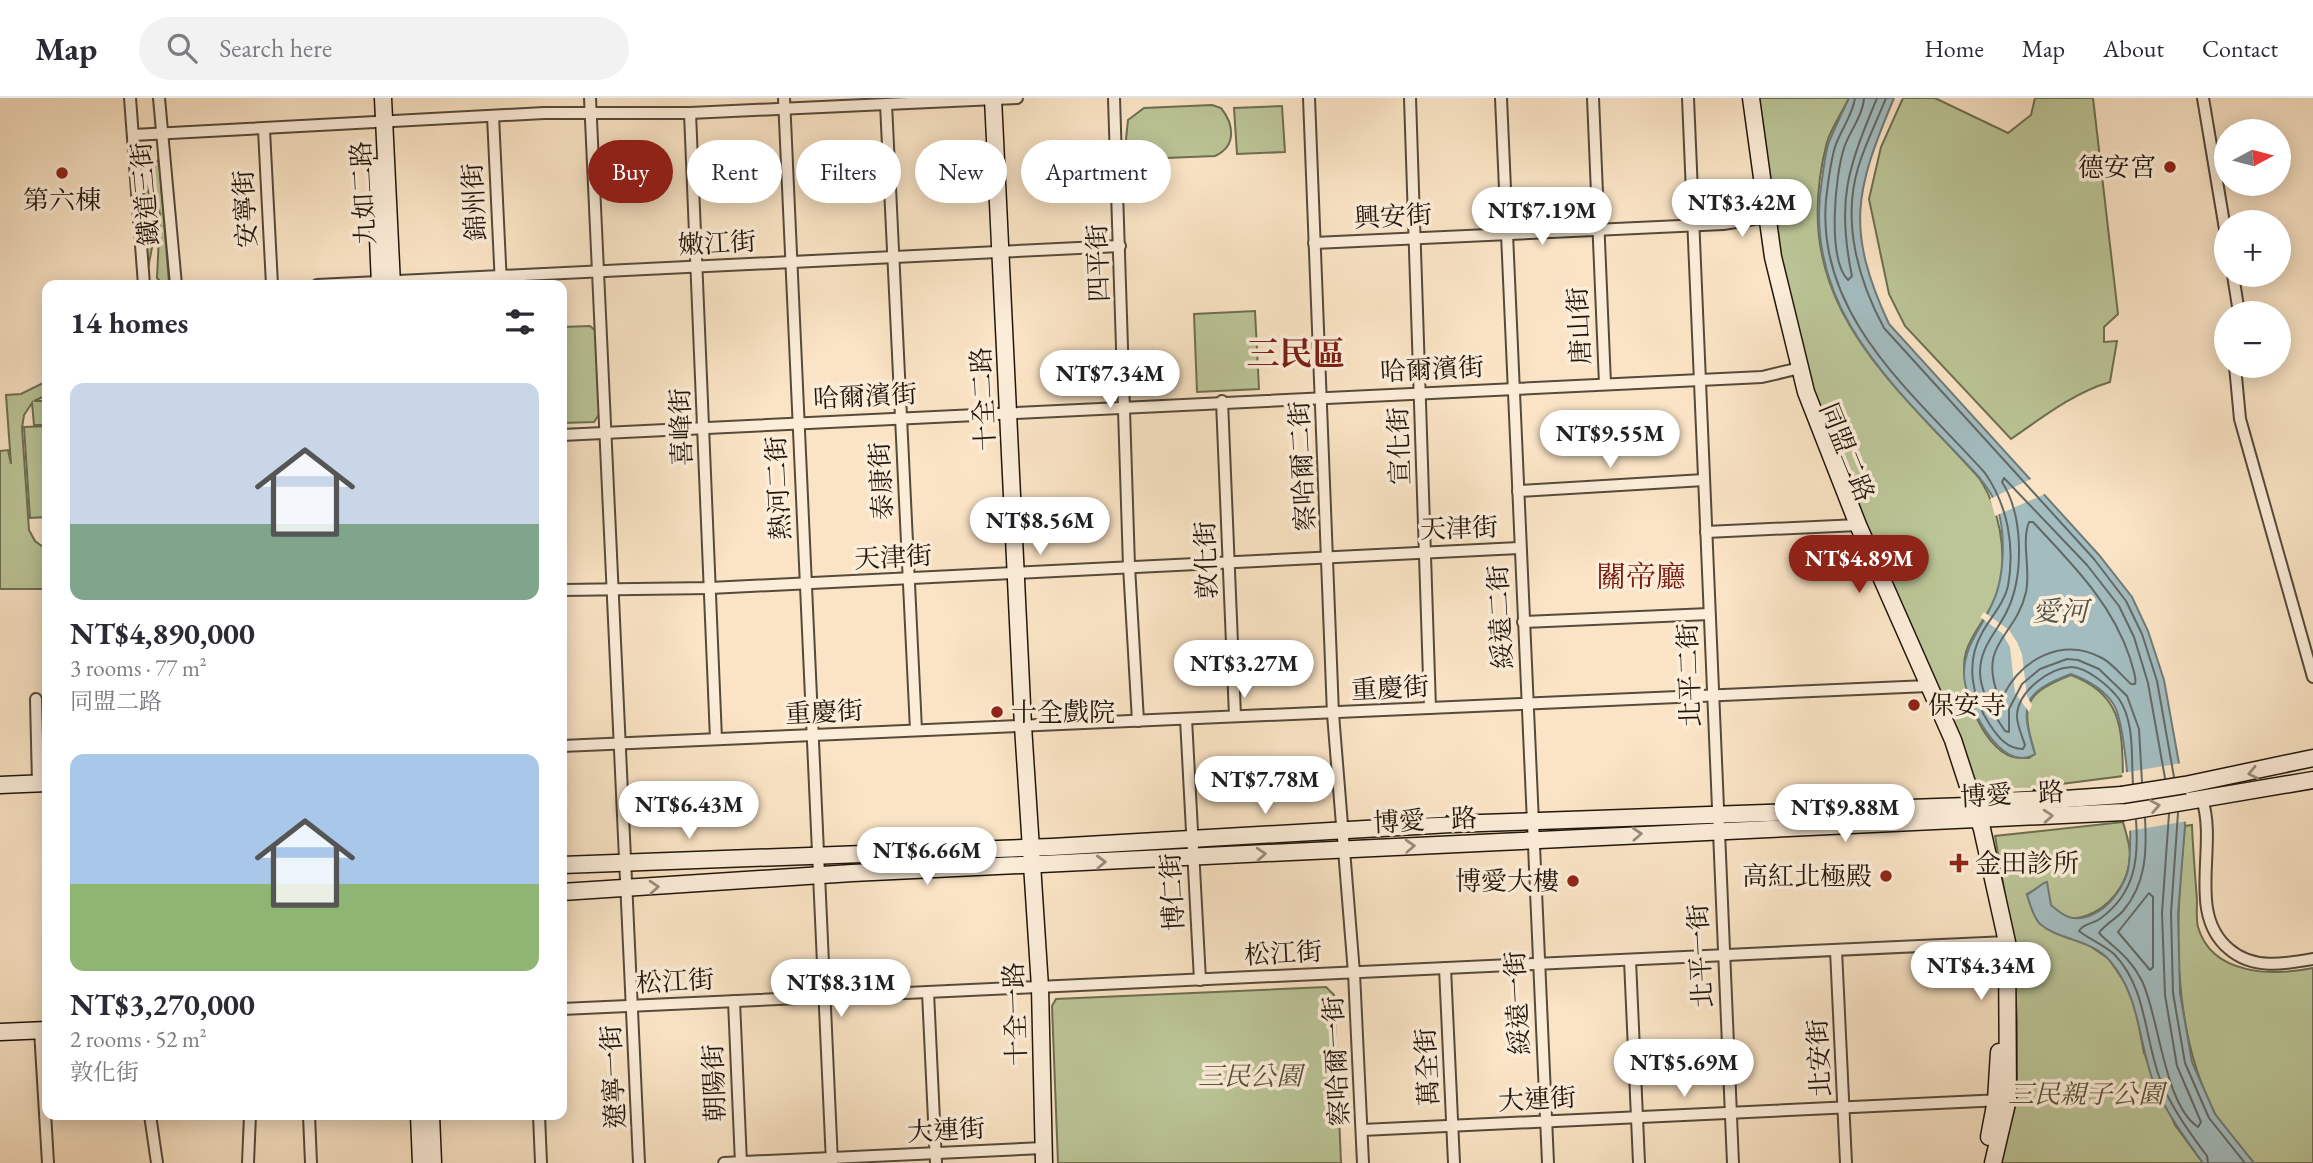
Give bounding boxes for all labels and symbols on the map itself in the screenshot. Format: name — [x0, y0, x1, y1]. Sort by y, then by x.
north arrow — [2214, 119, 2291, 196]
street label: 九如二路 — [343, 140, 383, 246]
street label: 鐵道三街 — [124, 141, 166, 247]
place label: 德安宮 — [2078, 150, 2156, 184]
marker: 德安宮 — [2162, 159, 2178, 175]
street label: 錦州街 — [455, 162, 493, 242]
marker: 第六棟 — [54, 165, 70, 181]
street label: 安寧街 — [226, 169, 264, 249]
pin: NT$3.42M — [1670, 180, 1814, 239]
place label: 第六棟 — [23, 183, 101, 217]
pin: NT$7.19M — [1470, 188, 1614, 247]
street label: 興安街 — [1353, 197, 1433, 235]
street label: 四平街 — [1080, 223, 1116, 303]
street label: 嫩江街 — [677, 224, 757, 262]
street label: 唐山街 — [1560, 286, 1598, 366]
district label: 三民區 — [1247, 332, 1346, 375]
street label: 十全二路 — [963, 346, 1003, 452]
street label: 哈爾濱街 — [1379, 349, 1485, 389]
pin: NT$7.34M — [1038, 350, 1182, 410]
street label: 哈爾濱街 — [812, 376, 918, 416]
street label: 喜峰街 — [663, 387, 699, 467]
street label: 同盟二路 — [1812, 397, 1882, 507]
street label: 察哈爾二街 — [1282, 400, 1322, 532]
street label: 宣化街 — [1381, 406, 1417, 486]
pin: NT$9.55M — [1538, 410, 1682, 470]
street label: 熱河二街 — [758, 435, 798, 541]
street label: 泰康街 — [862, 441, 900, 521]
pin: NT$8.56M — [968, 498, 1112, 557]
street label: 天津街 — [1419, 510, 1499, 546]
street label: 敦化街 — [1188, 520, 1224, 600]
pin: NT$4.89M — [1787, 536, 1931, 595]
street label: 天津街 — [853, 538, 933, 576]
district label: 關帝廳 — [1596, 557, 1686, 596]
street label: 綏遠二街 — [1480, 564, 1520, 670]
water label: 愛河 — [2032, 593, 2093, 629]
street label: 北平二街 — [1670, 622, 1708, 728]
pin: NT$3.27M — [1172, 640, 1316, 700]
street label: 重慶街 — [1350, 669, 1430, 707]
place label: 保安寺 — [1928, 688, 2006, 722]
street label: 重慶街 — [784, 693, 864, 731]
place label: 十全戲院 — [1011, 695, 1115, 729]
marker: 保安寺 — [1906, 697, 1922, 713]
marker: 十全戲院 — [989, 704, 1005, 720]
pin: NT$7.78M — [1193, 756, 1337, 816]
one-way arrow — [2247, 764, 2259, 779]
street label: 博愛一路 — [1959, 774, 2065, 814]
pin: NT$6.43M — [617, 782, 761, 841]
pin: NT$9.88M — [1773, 784, 1917, 844]
one-way arrow — [2149, 799, 2161, 814]
street label: 博愛一路 — [1372, 800, 1478, 840]
one-way arrow — [2043, 809, 2054, 824]
one-way arrow — [1632, 827, 1643, 842]
pin: NT$6.66M — [855, 828, 999, 887]
one-way arrow — [1405, 838, 1416, 853]
place label: 金田診所 — [1975, 846, 2079, 880]
one-way arrow — [1256, 847, 1267, 862]
street label: 博仁街 — [1153, 852, 1191, 932]
marker: 金田診所 — [1949, 853, 1969, 873]
one-way arrow — [1096, 854, 1107, 869]
place label: 高紅北極殿 — [1742, 859, 1872, 893]
place label: 博愛大樓 — [1455, 864, 1559, 898]
marker: 高紅北極殿 — [1878, 868, 1894, 884]
marker: 博愛大樓 — [1565, 873, 1581, 889]
one-way arrow — [649, 880, 660, 895]
street label: 北平一街 — [1680, 903, 1720, 1009]
street label: 松江街 — [1243, 934, 1323, 972]
pin: NT$4.34M — [1909, 942, 2053, 1002]
street label: 綏遠一街 — [1497, 950, 1537, 1056]
pin: NT$8.31M — [769, 960, 913, 1019]
street label: 十全一路 — [996, 961, 1034, 1067]
street label: 松江街 — [635, 962, 715, 1000]
street label: 察哈爾一街 — [1316, 995, 1356, 1127]
street label: 北安街 — [1800, 1018, 1838, 1098]
street label: 遼寧一街 — [593, 1024, 633, 1130]
street label: 萬全街 — [1408, 1027, 1446, 1107]
pin: NT$5.69M — [1612, 1040, 1756, 1099]
street label: 朝陽街 — [696, 1043, 732, 1123]
park label: 三民公園 — [1198, 1059, 1306, 1093]
park label: 三民親子公園 — [2008, 1077, 2168, 1111]
street label: 大連街 — [1497, 1080, 1577, 1118]
street label: 大連街 — [906, 1111, 986, 1149]

